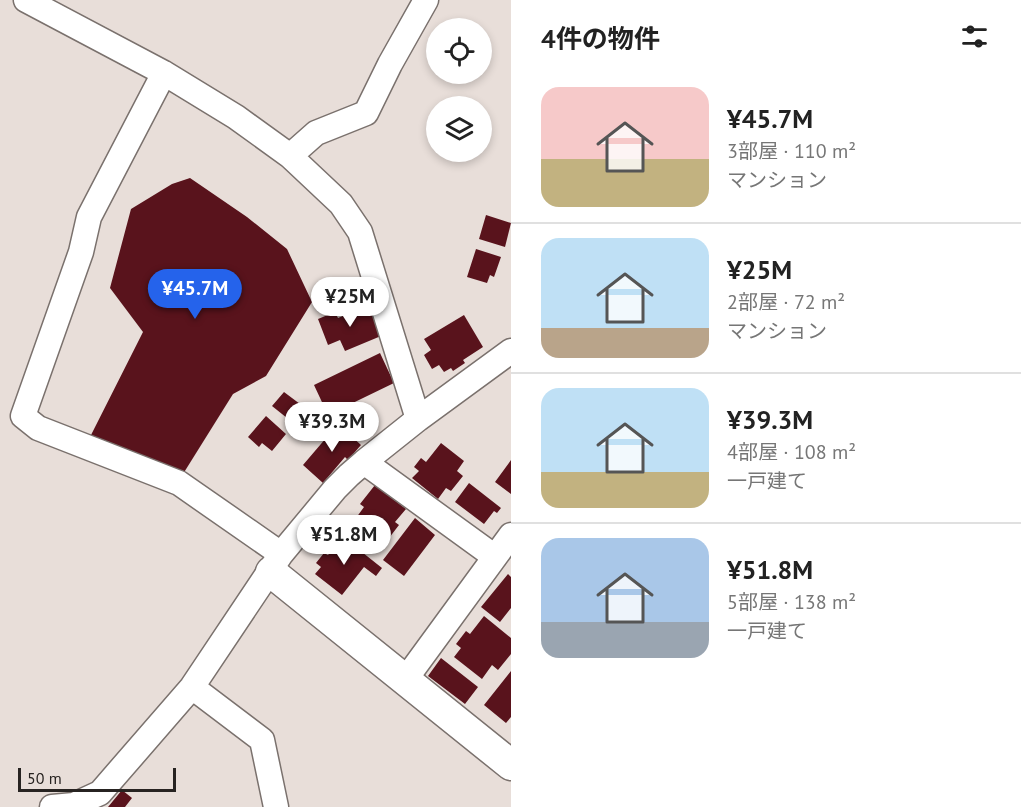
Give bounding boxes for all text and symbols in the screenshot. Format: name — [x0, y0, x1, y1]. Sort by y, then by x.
map controls — [426, 18, 492, 162]
button: locate — [426, 18, 492, 84]
icon: filters — [958, 20, 991, 53]
text: 4件の物件 — [541, 22, 660, 55]
button: layers — [426, 96, 492, 162]
text: ¥45.7M — [727, 102, 813, 135]
icon: home — [589, 111, 661, 183]
text: 3部屋 · 110 m² — [727, 138, 856, 164]
text: マンション — [727, 167, 827, 193]
text: ¥25M — [727, 253, 792, 286]
icon: home — [589, 262, 661, 334]
pin: ¥45.7M — [146, 269, 244, 320]
text: ¥45.7M — [162, 275, 228, 301]
pin: ¥25M — [314, 277, 386, 328]
text: ¥25M — [325, 283, 375, 309]
text: 2部屋 · 72 m² — [727, 289, 845, 315]
text: マンション — [727, 318, 827, 344]
pin: ¥39.3M — [283, 402, 381, 453]
text: ¥39.3M — [727, 403, 813, 436]
text: ¥39.3M — [299, 408, 365, 434]
icon: home — [589, 412, 661, 484]
text: 4部屋 · 108 m² — [727, 439, 856, 465]
text: 一戸建て — [727, 468, 807, 494]
pin: ¥51.8M — [295, 515, 393, 566]
text: ¥51.8M — [311, 521, 377, 547]
text: ¥51.8M — [727, 553, 813, 586]
icon: home — [589, 562, 661, 634]
text: 5部屋 · 138 m² — [727, 589, 856, 615]
text: 一戸建て — [727, 618, 807, 644]
scale bar — [18, 765, 176, 792]
text: 50 m — [27, 768, 62, 788]

